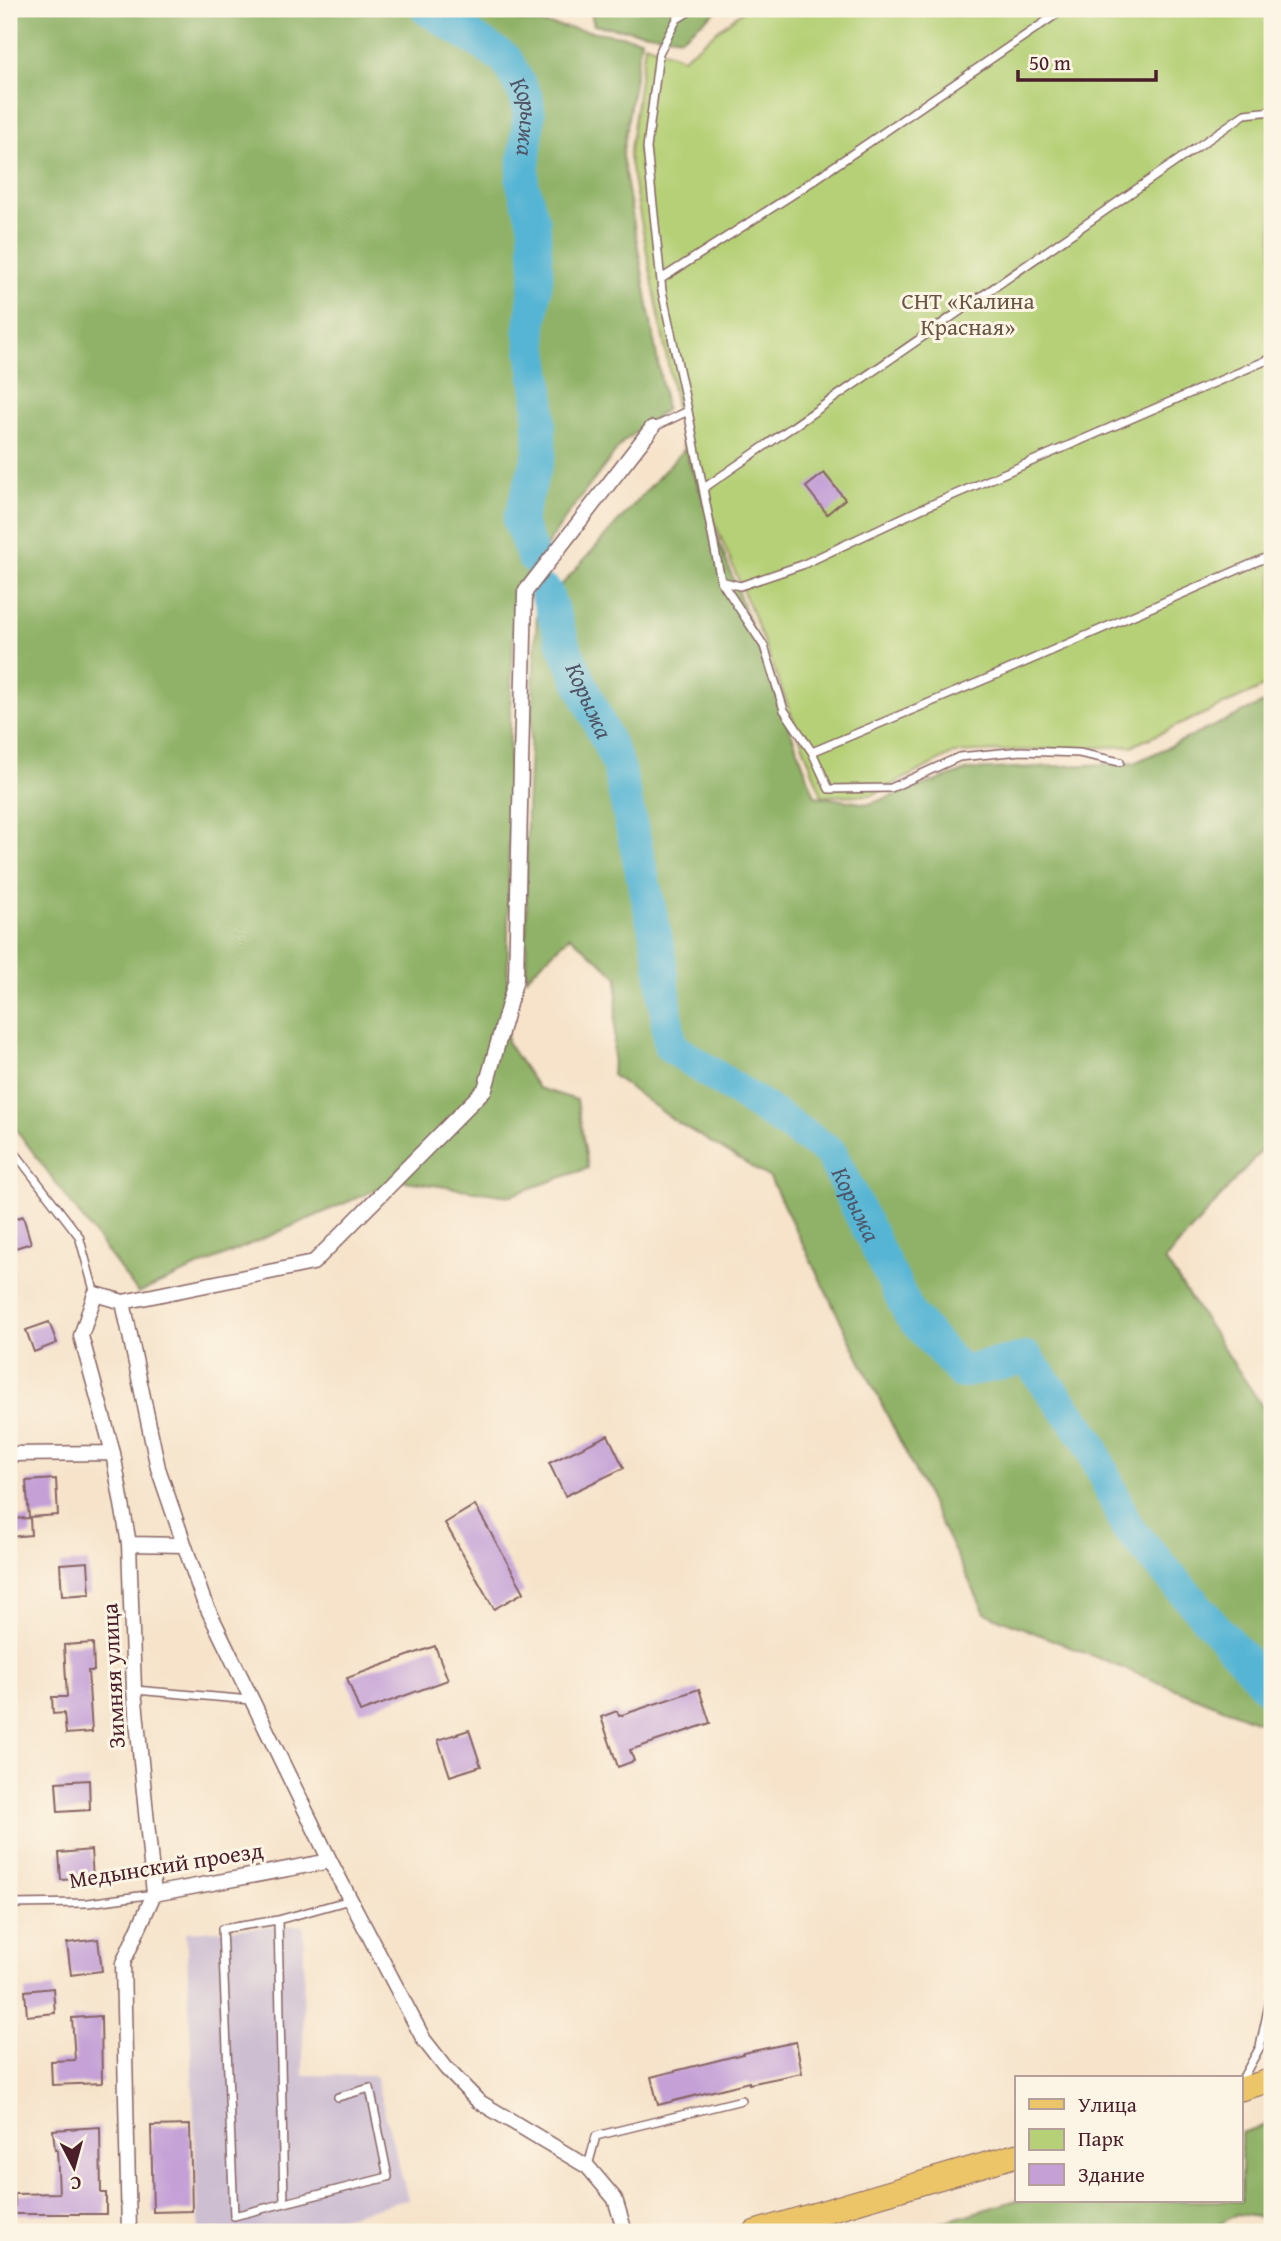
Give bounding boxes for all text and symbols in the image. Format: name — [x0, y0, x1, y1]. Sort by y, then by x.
scale bar — [1018, 38, 1157, 82]
text: 50 m — [1029, 47, 1071, 78]
water label: Корыжа — [501, 71, 547, 158]
park label: СНТ «Калина Красная» — [902, 284, 1034, 343]
water label: Корыжа — [557, 657, 622, 744]
water label: Корыжа — [823, 1161, 890, 1248]
street label: Зимняя улица — [92, 1602, 133, 1750]
street label: Медынский проезд — [67, 1833, 266, 1896]
legend — [1015, 2076, 1242, 2202]
text: Улица — [1078, 2089, 1137, 2120]
text: Парк — [1078, 2123, 1124, 2154]
north arrow — [38, 2132, 108, 2202]
text: Здание — [1078, 2159, 1145, 2190]
text: С — [69, 2169, 83, 2198]

